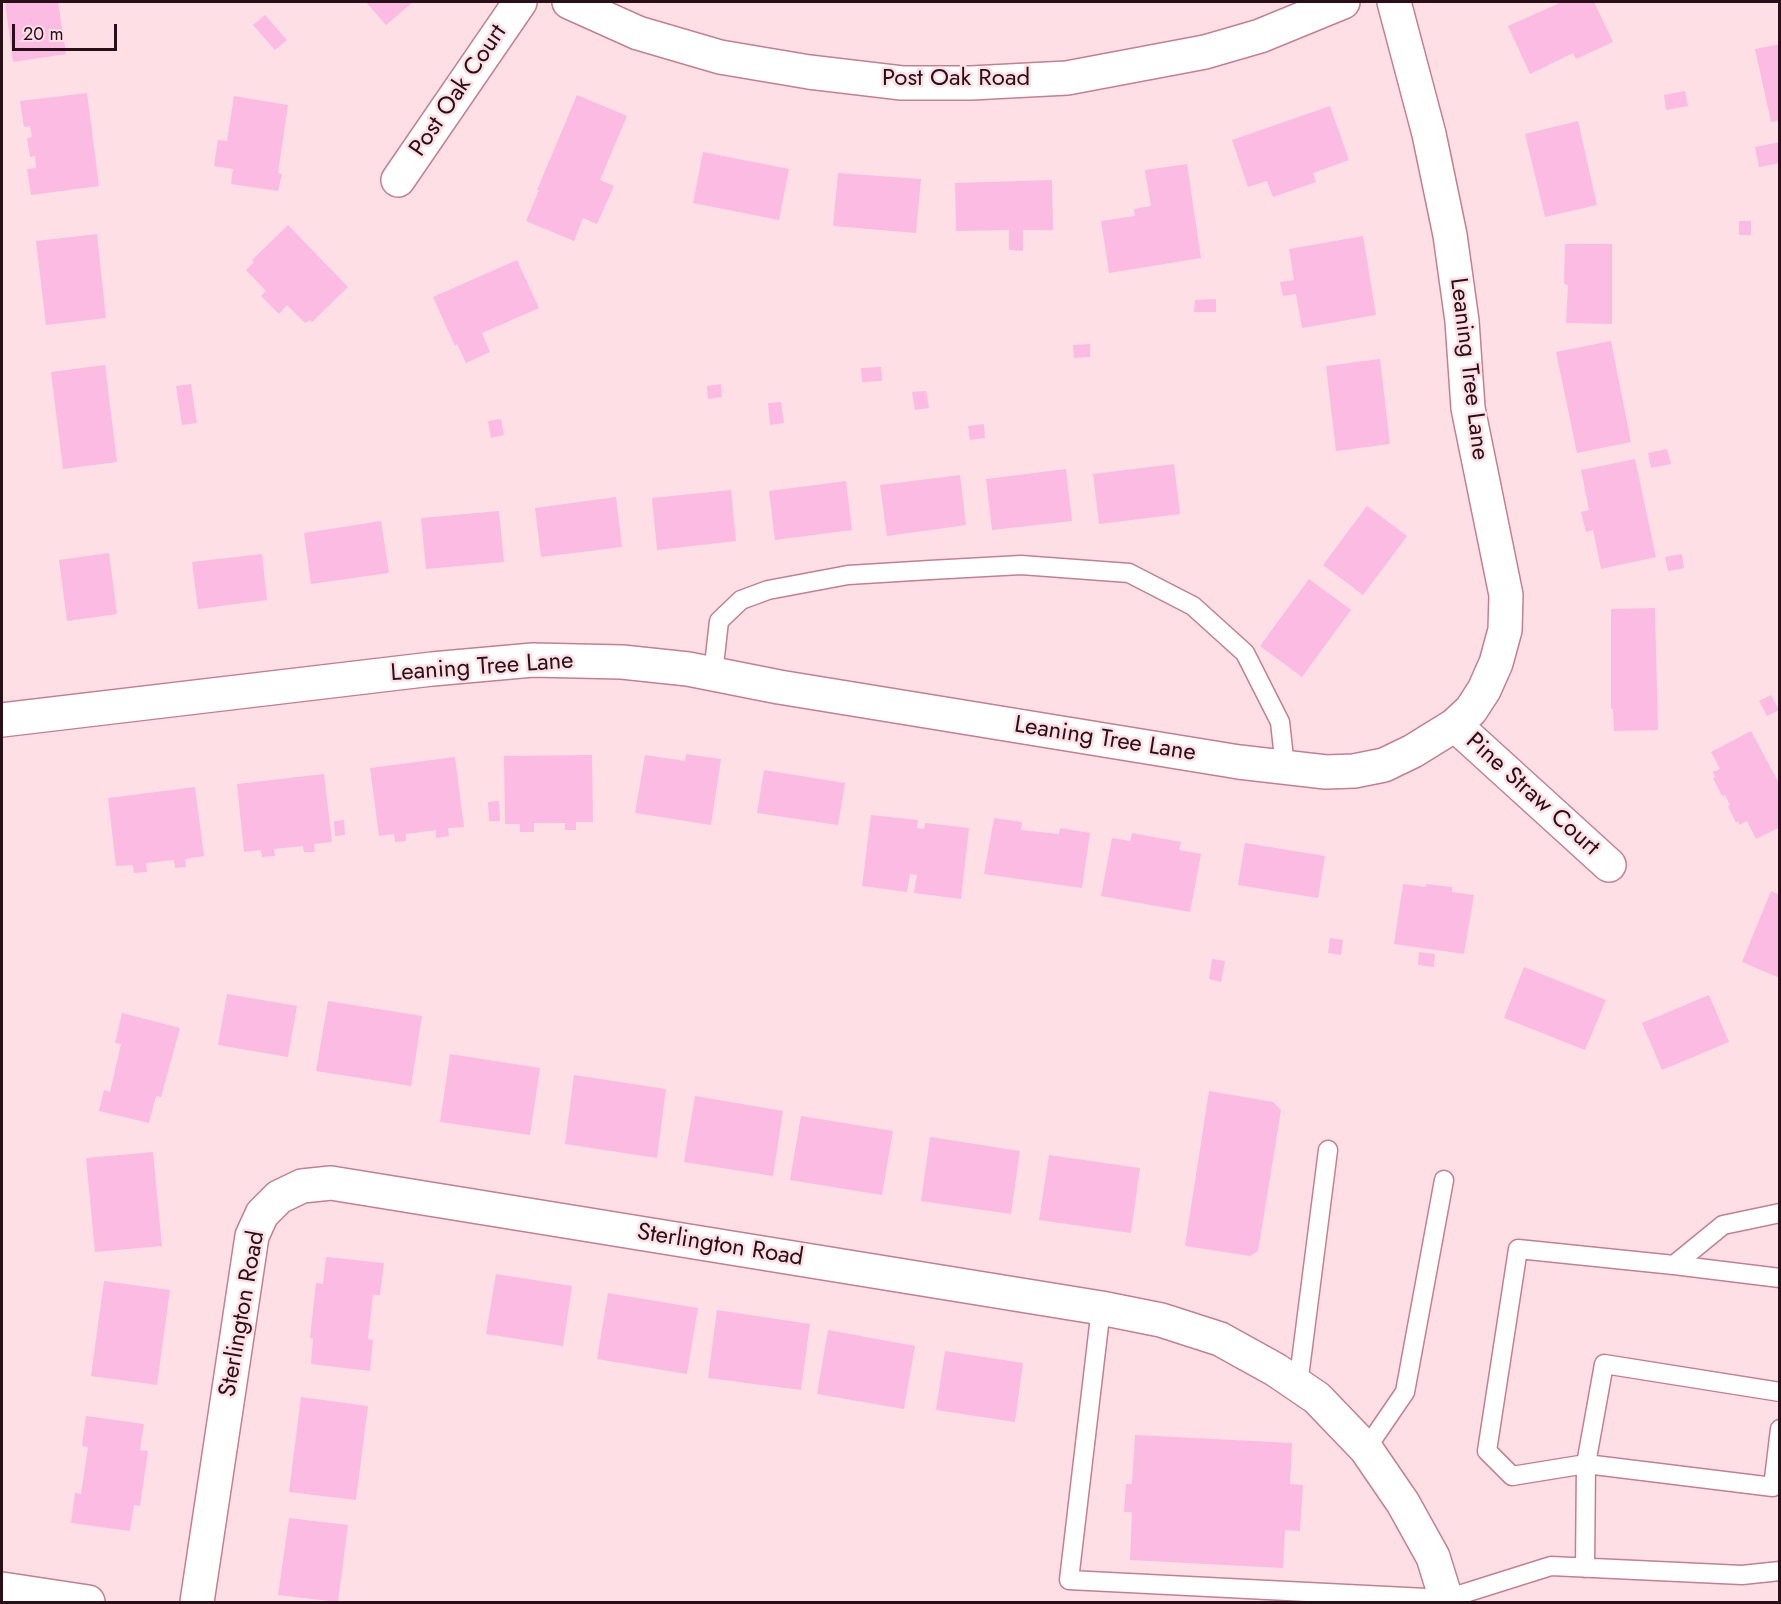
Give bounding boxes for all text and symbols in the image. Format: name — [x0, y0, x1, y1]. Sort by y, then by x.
scale bar — [15, 12, 120, 50]
street label: Post Oak Court — [404, 20, 514, 162]
text: 20 m — [23, 21, 63, 47]
street label: Post Oak Road — [882, 65, 1030, 93]
street label: Leaning Tree Lane — [1443, 276, 1493, 462]
street label: Leaning Tree Lane — [390, 647, 574, 689]
street label: Leaning Tree Lane — [1012, 711, 1198, 769]
street label: Pine Straw Court — [1459, 727, 1605, 863]
street label: Sterlington Road — [635, 1219, 805, 1273]
street label: Sterlington Road — [214, 1229, 272, 1399]

